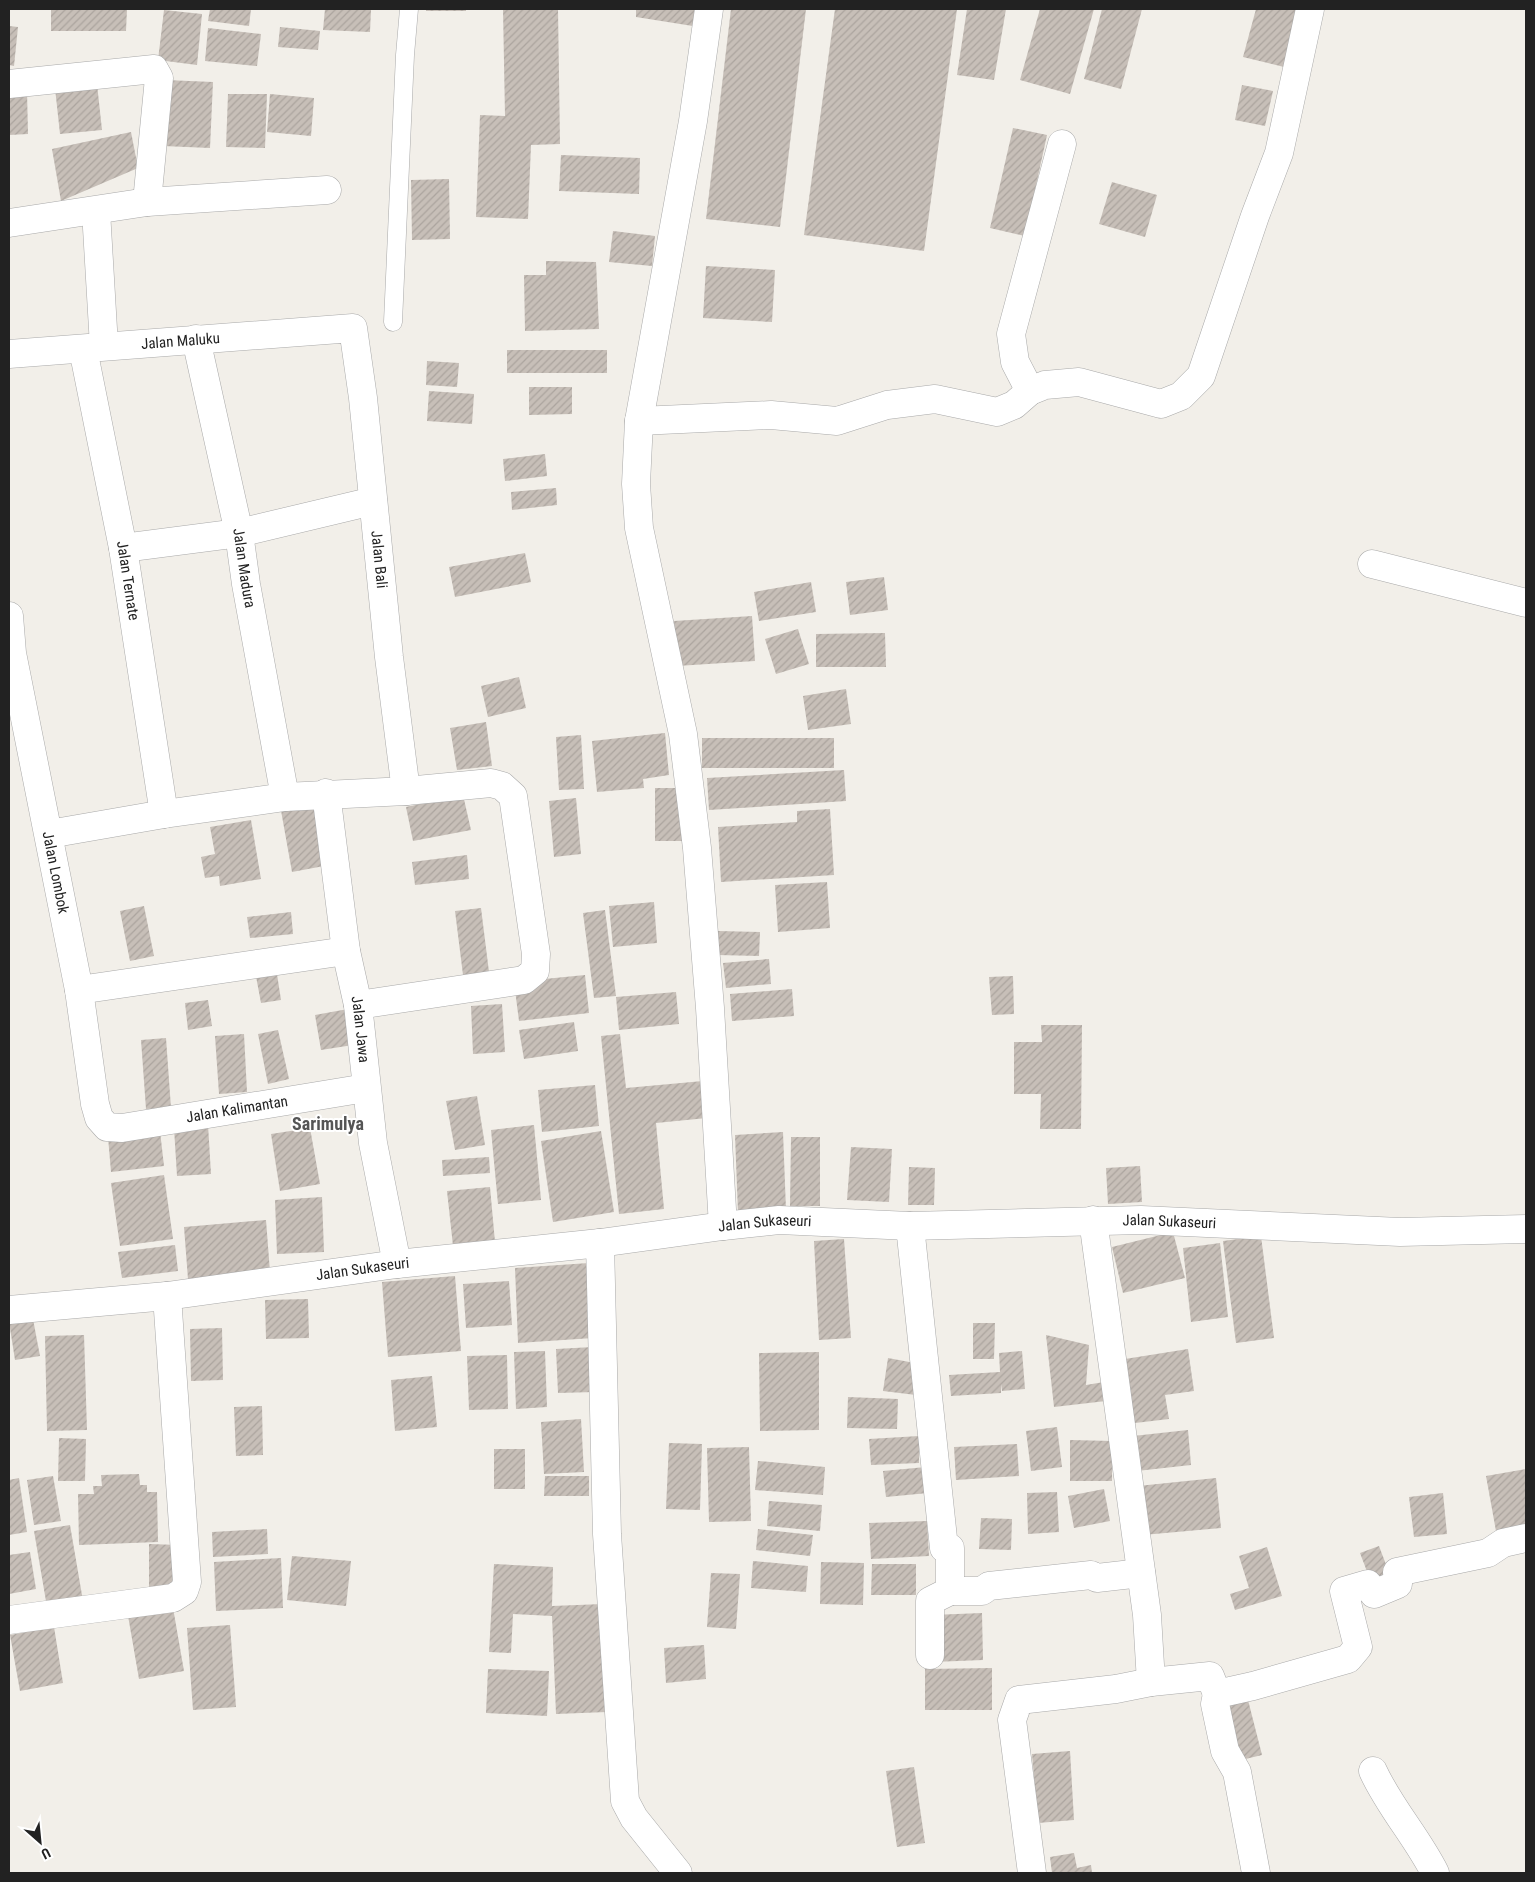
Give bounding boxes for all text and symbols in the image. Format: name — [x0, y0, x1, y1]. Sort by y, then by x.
street label: Jalan Maluku — [140, 329, 221, 353]
street label: Jalan Madura — [229, 526, 259, 609]
street label: Jalan Bali — [367, 530, 391, 589]
street label: Jalan Ternate — [113, 539, 143, 622]
street label: Jalan Lombok — [39, 830, 73, 916]
street label: Jalan Jawa — [347, 994, 373, 1064]
street label: Jalan Kalimantan — [185, 1092, 289, 1126]
district label: Sarimulya — [292, 1113, 364, 1134]
street label: Jalan Sukaseuri — [717, 1211, 812, 1236]
street label: Jalan Sukaseuri — [1122, 1211, 1217, 1232]
street label: Jalan Sukaseuri — [315, 1254, 410, 1284]
north arrow — [15, 1817, 65, 1867]
text: U — [39, 1845, 53, 1863]

